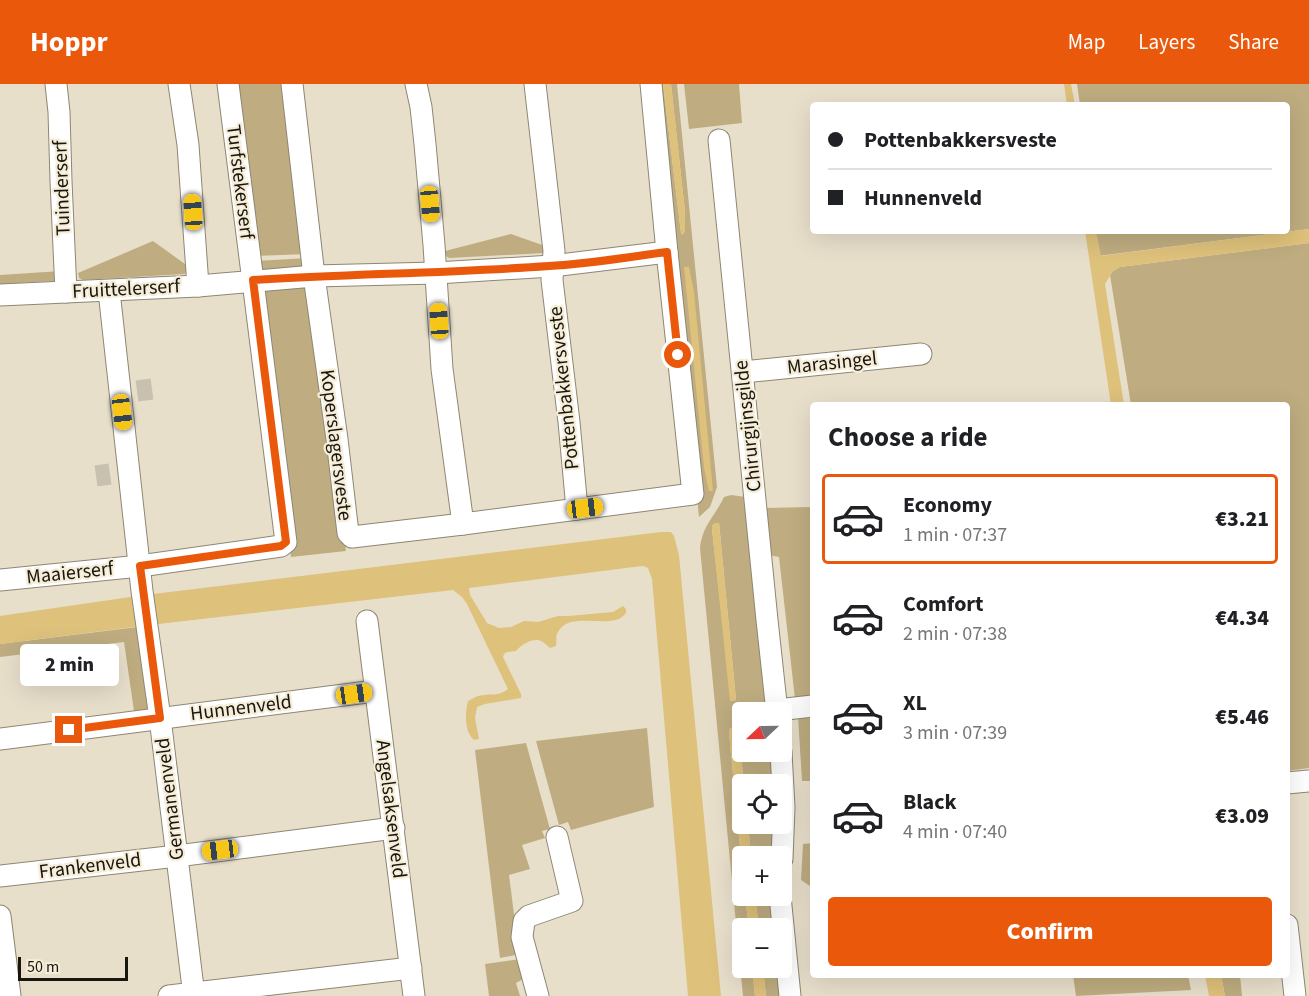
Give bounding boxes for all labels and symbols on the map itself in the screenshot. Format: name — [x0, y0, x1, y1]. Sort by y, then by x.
street label: Turfstekerserf — [219, 123, 261, 242]
street label: Tuinderserf — [46, 139, 78, 236]
car — [419, 185, 441, 223]
car — [183, 193, 203, 231]
street label: Fruittelerserf — [71, 272, 182, 306]
car — [429, 302, 449, 340]
street label: Pottenbakkersveste — [541, 305, 586, 471]
route start — [664, 341, 691, 368]
street label: Marasingel — [786, 344, 878, 382]
street label: Chirurgijnsgilde — [727, 359, 769, 493]
street label: Koperslagersveste — [313, 368, 359, 522]
car — [111, 393, 133, 431]
car — [566, 497, 604, 519]
street label: Maaierserf — [25, 554, 116, 591]
callout: 2 min — [20, 643, 118, 685]
car — [335, 683, 373, 705]
street label: Hunnenveld — [189, 688, 293, 728]
north arrow — [732, 702, 792, 762]
route end — [55, 716, 82, 743]
street label: Germanenveld — [149, 736, 191, 862]
street label: Angelsaksenveld — [369, 738, 413, 880]
car — [201, 839, 239, 861]
street label: Frankenveld — [37, 846, 143, 886]
scale bar — [18, 954, 128, 982]

